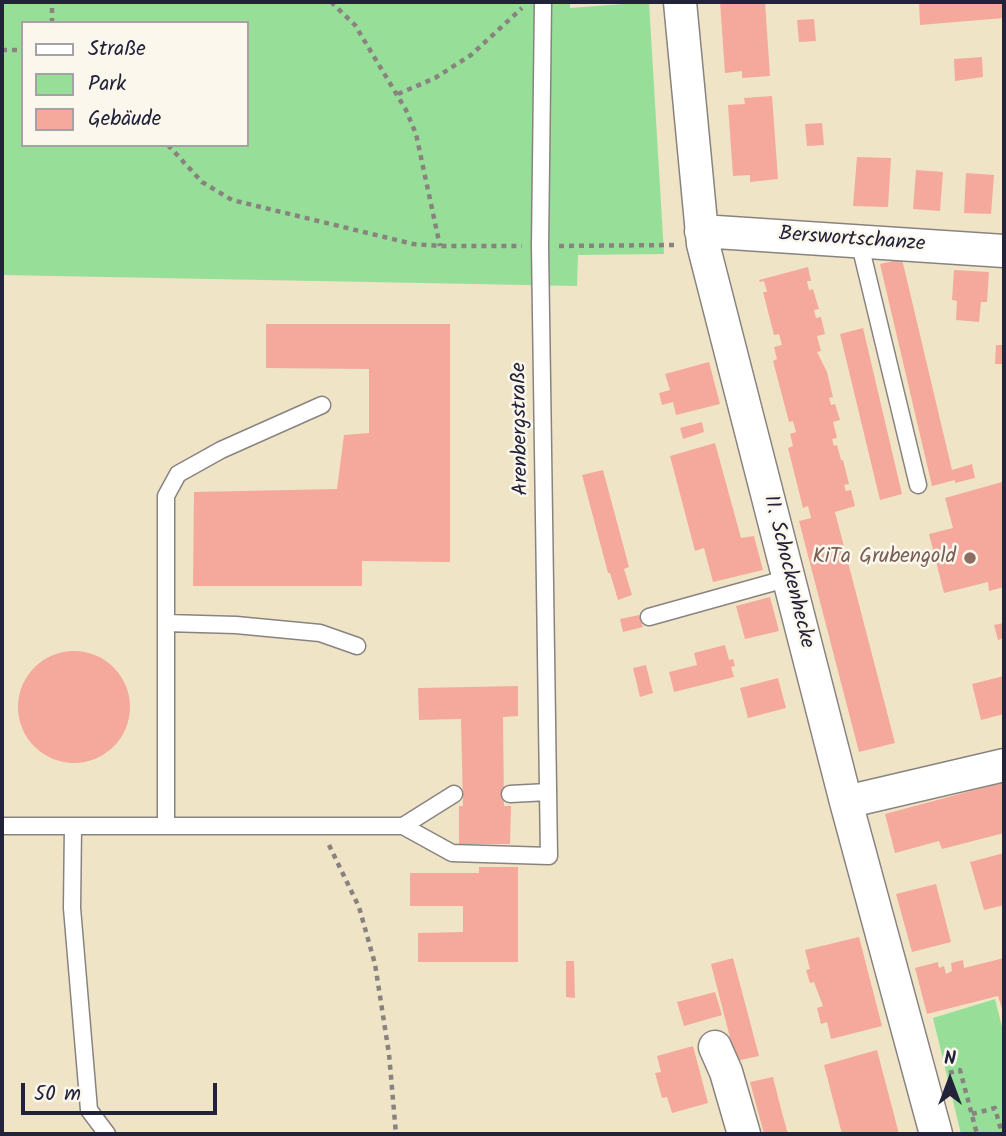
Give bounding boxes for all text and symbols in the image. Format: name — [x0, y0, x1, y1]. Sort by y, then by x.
legend — [21, 21, 248, 147]
text: Straße — [88, 33, 146, 66]
text: Park — [88, 68, 126, 101]
text: Gebäude — [88, 103, 161, 136]
street label: Berswortschanze — [778, 223, 926, 259]
street label: Arenbergstraße — [508, 362, 536, 496]
street label: II. Schockenhecke — [756, 493, 818, 651]
place label: KiTa Grubengold — [812, 545, 956, 571]
marker: KiTa Grubengold — [962, 550, 978, 566]
text: N — [944, 1044, 956, 1074]
north arrow — [915, 1045, 985, 1115]
scale bar — [24, 1070, 220, 1114]
text: 50 m — [34, 1078, 81, 1111]

